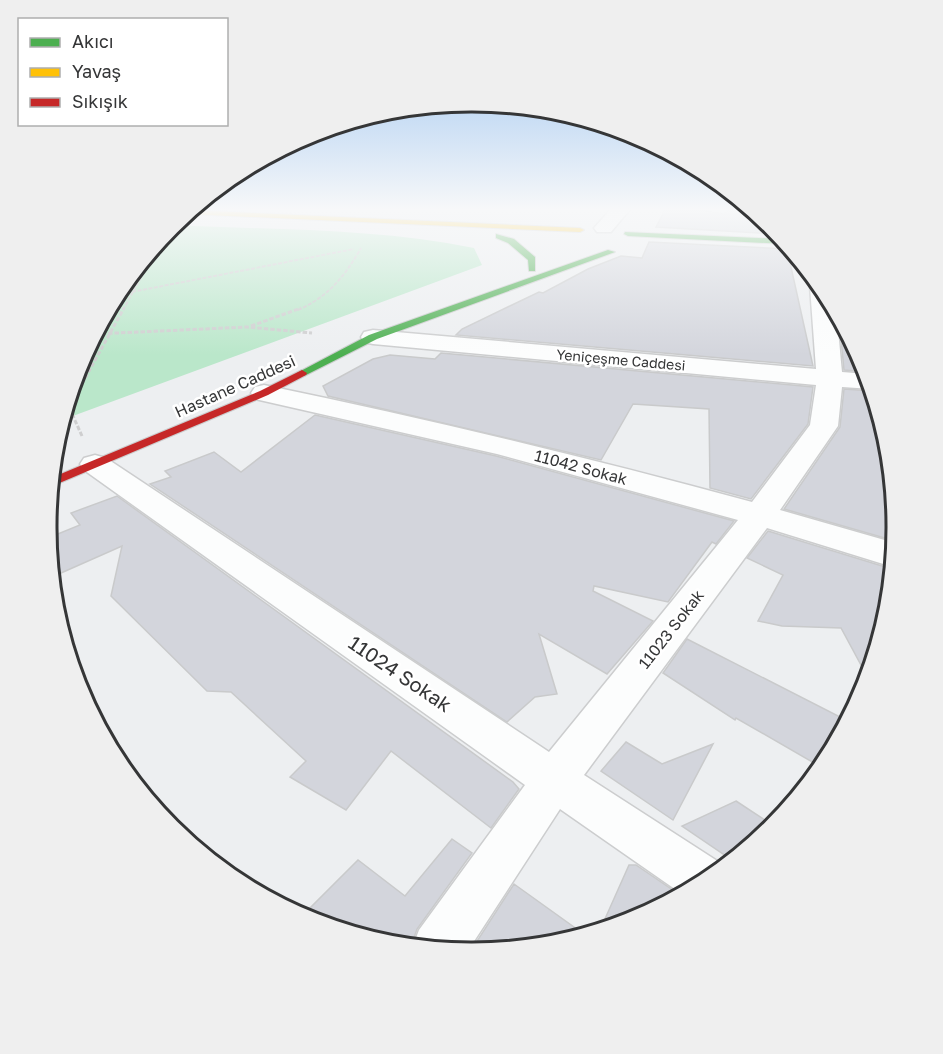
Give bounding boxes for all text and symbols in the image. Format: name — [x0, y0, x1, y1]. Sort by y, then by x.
legend — [18, 18, 228, 126]
text: Akıcı — [72, 30, 114, 52]
text: Yavaş — [72, 60, 121, 82]
text: Sıkışık — [72, 90, 128, 112]
street label: Yeniçeşme Caddesi — [556, 345, 686, 374]
street label: Hastane Caddesi — [172, 350, 298, 422]
street label: 11042 Sokak — [532, 445, 630, 489]
street label: 11023 Sokak — [634, 585, 708, 673]
street label: 11024 Sokak — [344, 630, 457, 716]

